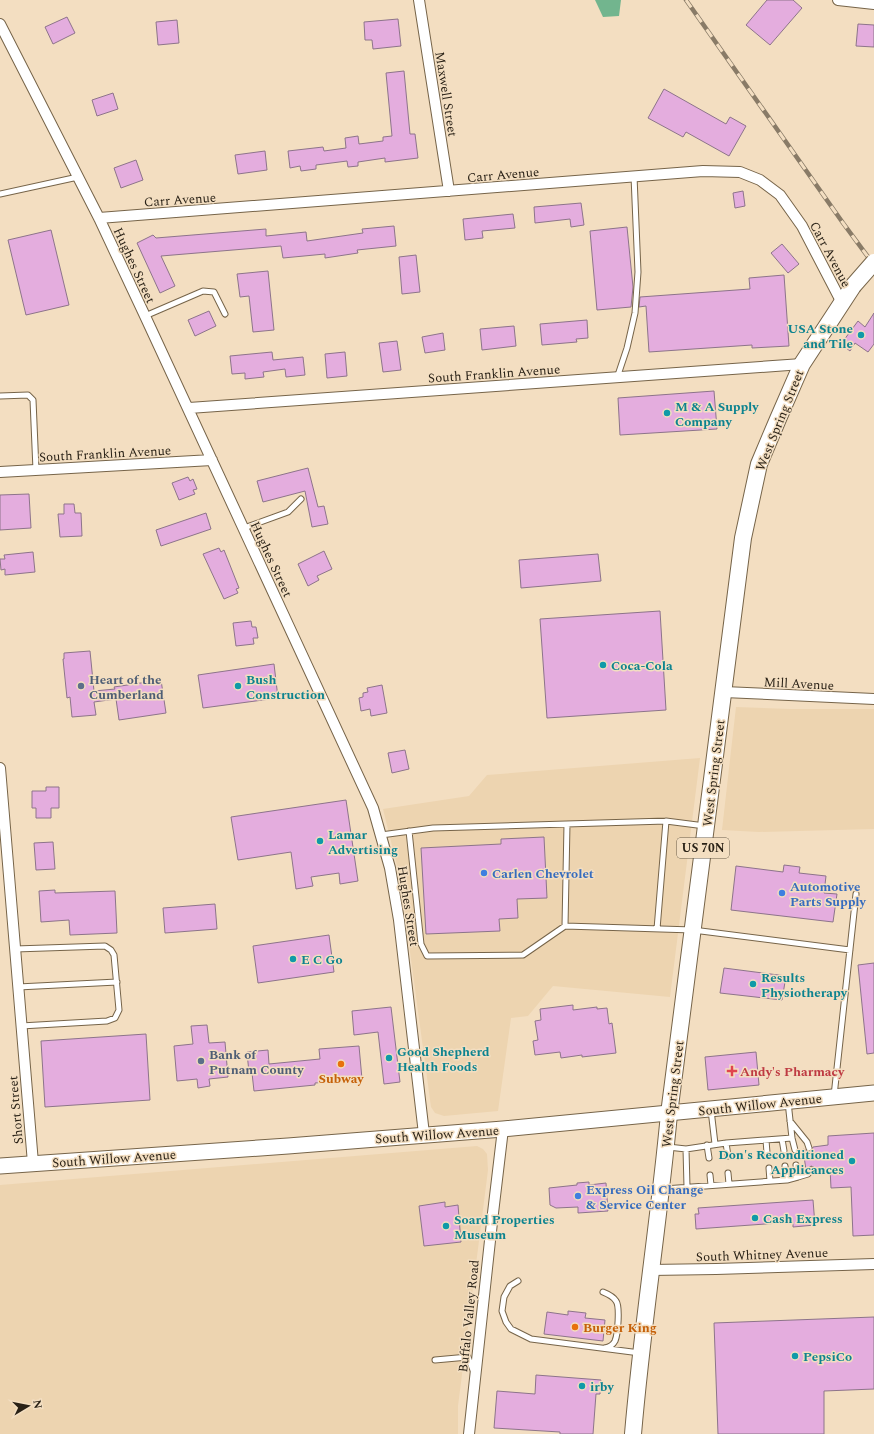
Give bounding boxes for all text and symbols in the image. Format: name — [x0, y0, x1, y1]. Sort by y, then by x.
street label: Maxwell Street — [429, 50, 463, 139]
street label: Carr Avenue — [466, 162, 540, 188]
street label: Carr Avenue — [143, 188, 217, 212]
street label: Carr Avenue — [804, 218, 856, 291]
street label: Hughes Street — [108, 224, 161, 307]
place label: USA Stone and Tile — [787, 319, 853, 354]
marker: USA Stone and Tile — [856, 330, 866, 340]
street label: South Franklin Avenue — [427, 359, 561, 389]
street label: West Spring Street — [751, 366, 809, 474]
place label: M & A Supply Company — [675, 397, 759, 432]
marker: M & A Supply Company — [662, 408, 672, 418]
street label: South Franklin Avenue — [38, 441, 172, 467]
street label: Hughes Street — [245, 518, 298, 601]
place label: Coca-Cola — [611, 656, 673, 676]
marker: Coca-Cola — [598, 660, 608, 670]
place label: Heart of the Cumberland — [89, 670, 164, 705]
place label: Bush Construction — [246, 670, 325, 705]
street label: Mill Avenue — [763, 672, 835, 696]
marker: Heart of the Cumberland — [76, 681, 86, 691]
marker: Bush Construction — [233, 681, 243, 691]
street label: West Spring Street — [698, 718, 731, 828]
place label: Lamar Advertising — [328, 825, 398, 860]
marker: Lamar Advertising — [315, 836, 325, 846]
road number: US 70N — [677, 838, 729, 858]
street label: Hughes Street — [392, 864, 424, 948]
place label: Carlen Chevrolet — [492, 864, 594, 884]
marker: Carlen Chevrolet — [479, 868, 489, 878]
place label: Automotive Parts Supply — [790, 877, 867, 912]
marker: Automotive Parts Supply — [777, 888, 787, 898]
place label: E C Go — [301, 950, 343, 970]
marker: E C Go — [288, 954, 298, 964]
place label: Results Physiotherapy — [761, 968, 848, 1003]
marker: Results Physiotherapy — [748, 979, 758, 989]
street label: West Spring Street — [657, 1039, 690, 1149]
place label: Good Shepherd Health Foods — [397, 1042, 490, 1077]
place label: Bank of Putnam County — [209, 1045, 304, 1080]
marker: Good Shepherd Health Foods — [384, 1053, 394, 1063]
marker: Bank of Putnam County — [196, 1056, 206, 1066]
marker: Subway — [336, 1059, 346, 1069]
place label: Andy's Pharmacy — [740, 1062, 845, 1082]
marker: Andy's Pharmacy — [727, 1066, 737, 1076]
place label: Subway — [319, 1069, 364, 1089]
street label: Short Street — [3, 1074, 29, 1145]
street label: South Willow Avenue — [697, 1089, 823, 1121]
street label: South Willow Avenue — [374, 1121, 500, 1149]
street label: South Willow Avenue — [51, 1145, 177, 1173]
place label: Don's Reconditioned Applicances — [718, 1145, 844, 1180]
marker: Don's Reconditioned Applicances — [847, 1156, 857, 1166]
place label: Express Oil Change & Service Center — [586, 1180, 704, 1215]
marker: Express Oil Change & Service Center — [573, 1191, 583, 1201]
place label: Cash Express — [763, 1209, 843, 1229]
place label: Soard Properties Museum — [454, 1210, 555, 1245]
marker: Cash Express — [750, 1213, 760, 1223]
marker: Soard Properties Museum — [441, 1221, 451, 1231]
street label: South Whitney Avenue — [696, 1243, 828, 1267]
street label: Buffalo Valley Road — [453, 1259, 485, 1373]
place label: Burger King — [583, 1318, 657, 1338]
marker: Burger King — [570, 1322, 580, 1332]
place label: PepsiCo — [803, 1347, 852, 1367]
marker: PepsiCo — [790, 1351, 800, 1361]
place label: irby — [590, 1377, 614, 1397]
marker: irby — [577, 1381, 587, 1391]
north arrow — [8, 1386, 48, 1426]
text: N — [28, 1398, 47, 1410]

